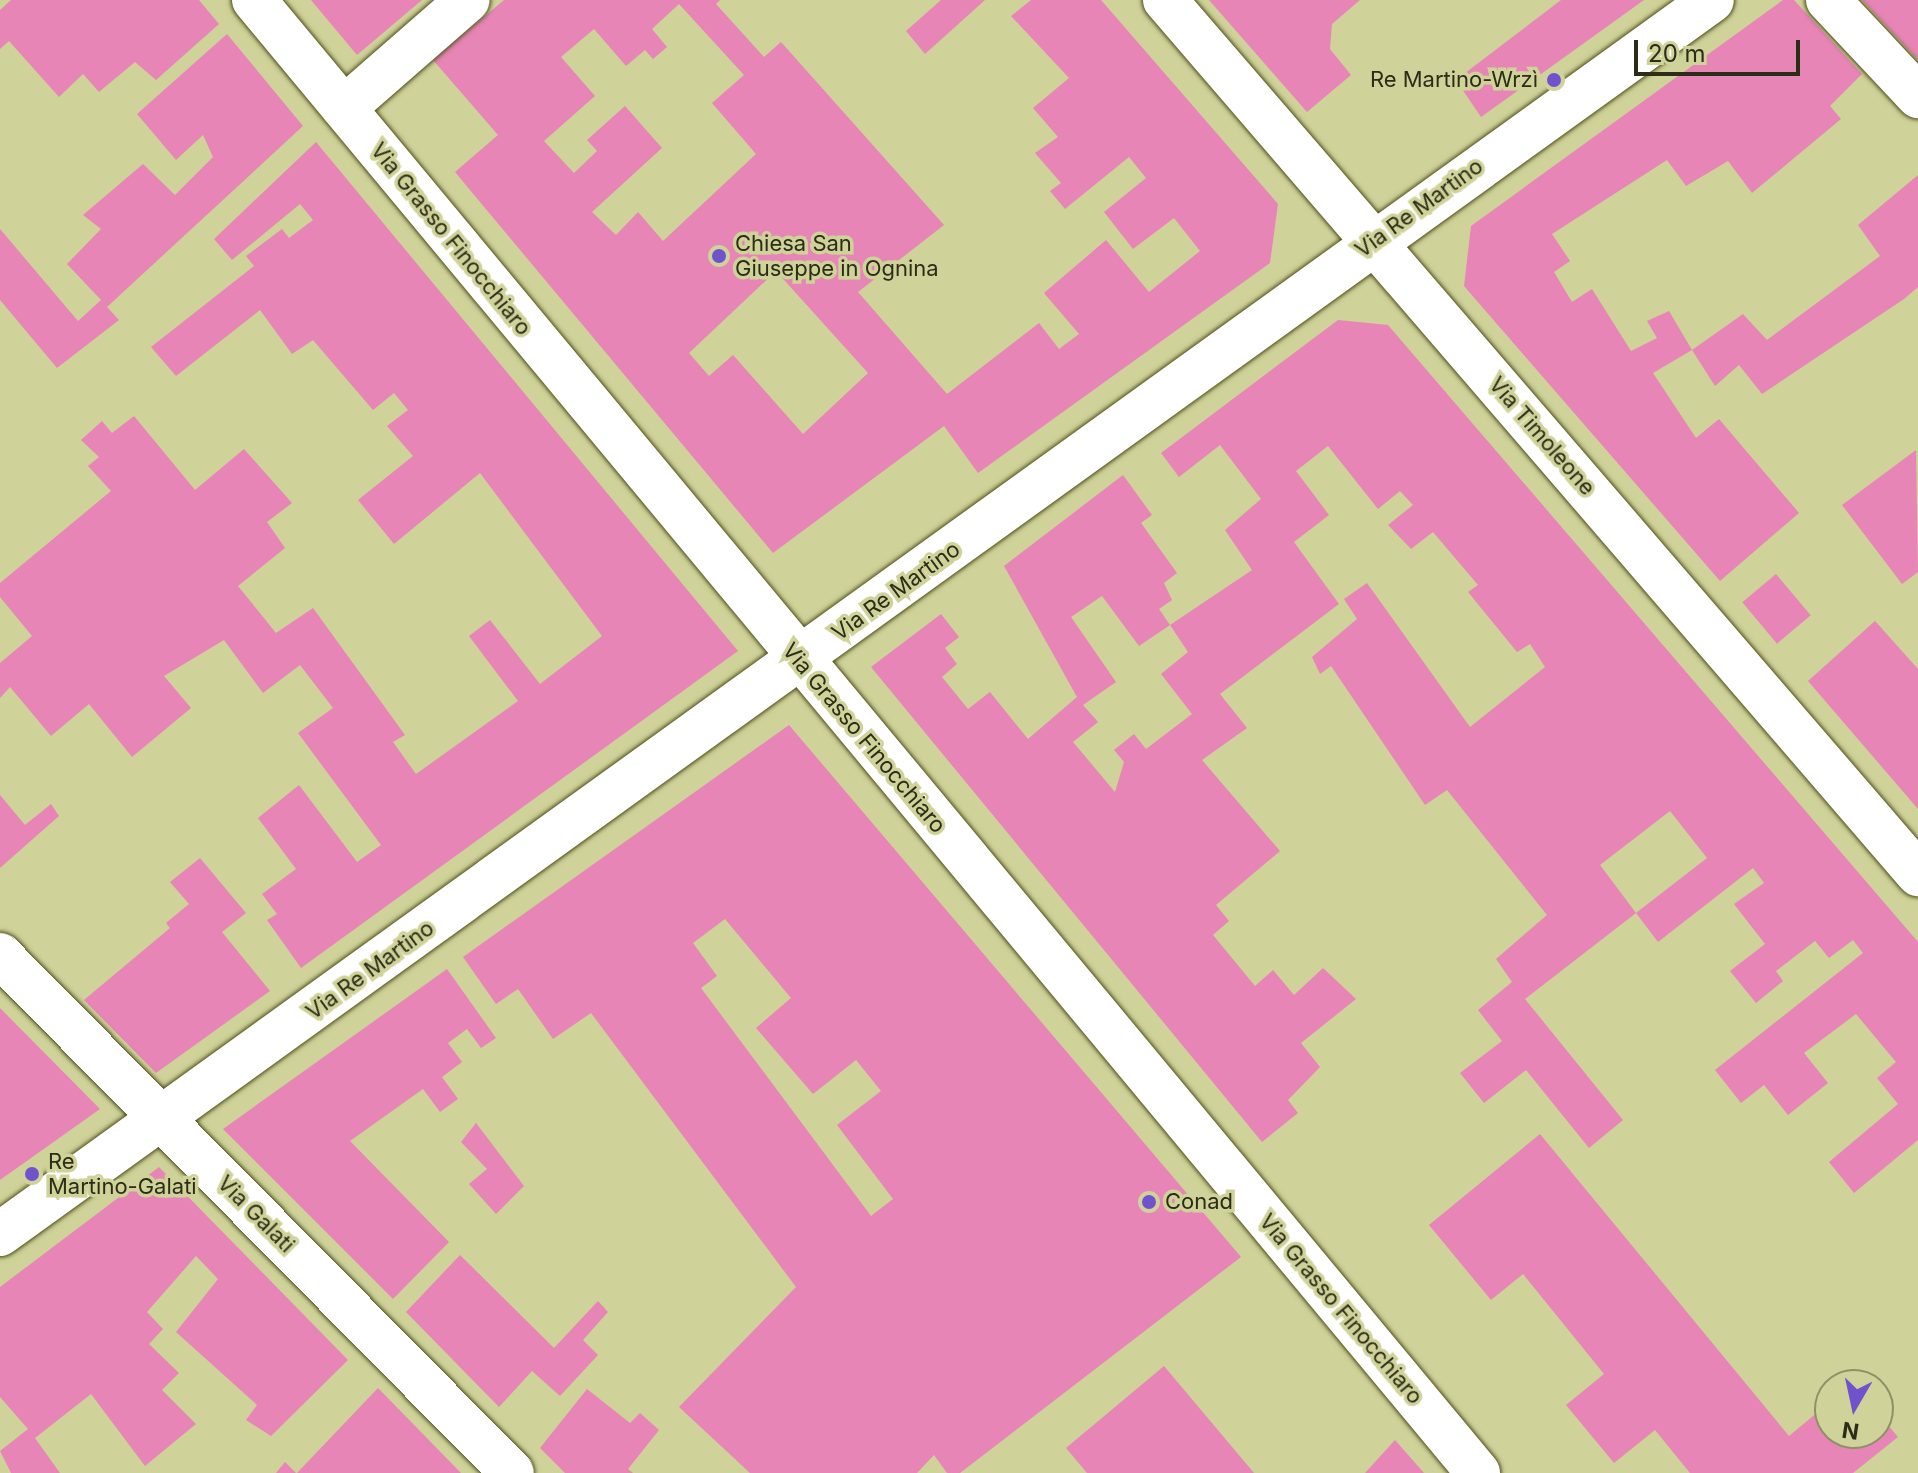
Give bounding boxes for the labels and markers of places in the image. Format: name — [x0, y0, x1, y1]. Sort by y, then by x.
place label: Re Martino-Wrzì — [1370, 67, 1538, 93]
marker: Re Martino-Wrzì — [1545, 71, 1563, 89]
place label: Chiesa San Giuseppe in Ognina — [735, 230, 939, 282]
marker: Chiesa San Giuseppe in Ognina — [710, 247, 728, 265]
place label: Re Martino-Galati — [48, 1148, 197, 1200]
marker: Re Martino-Galati — [23, 1165, 41, 1183]
place label: Conad — [1165, 1189, 1233, 1215]
marker: Conad — [1140, 1193, 1158, 1211]

